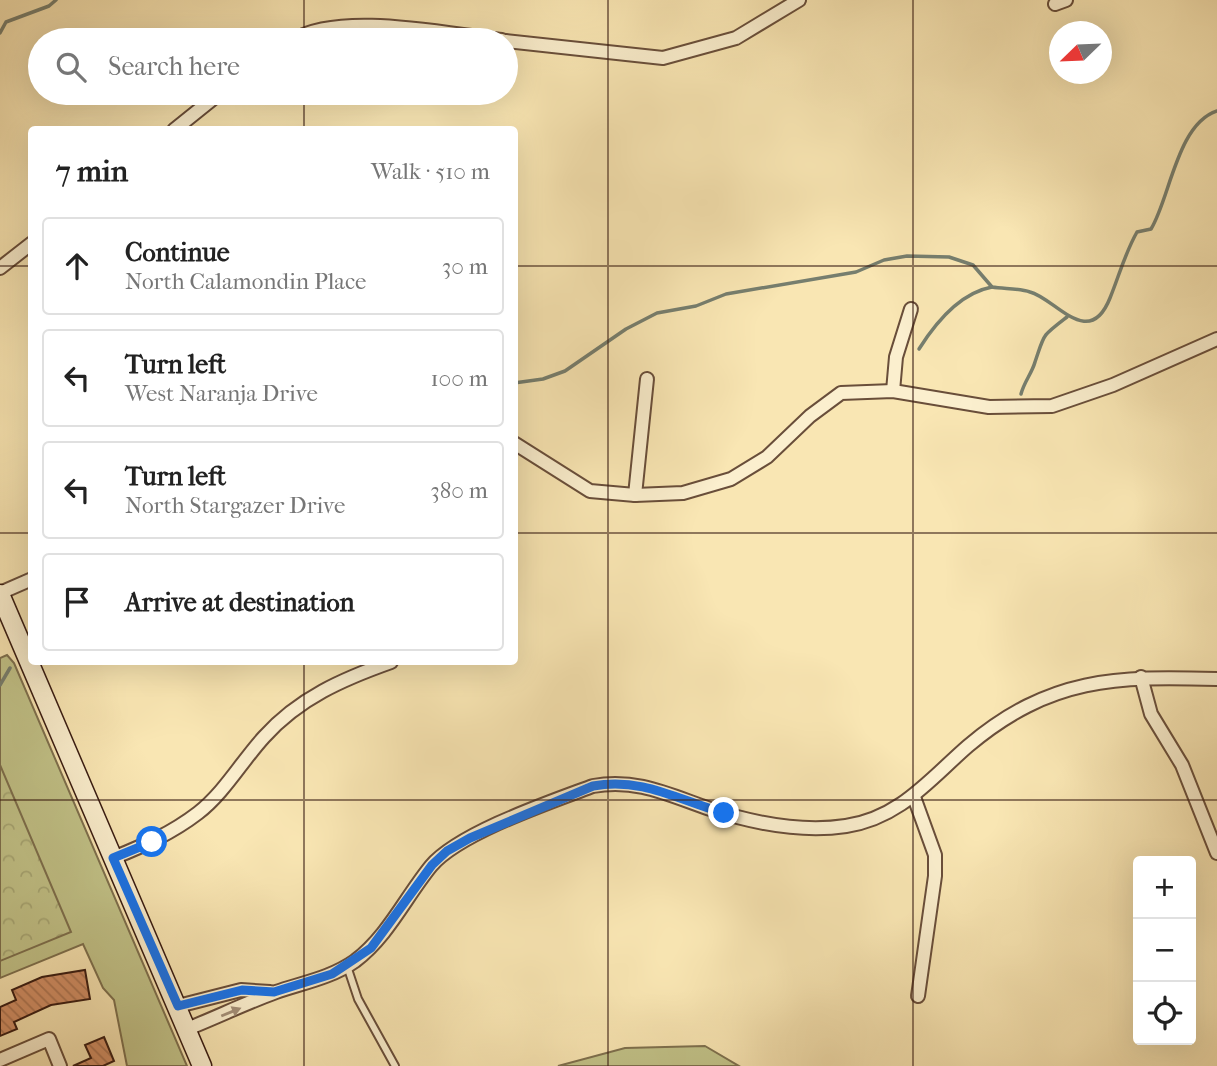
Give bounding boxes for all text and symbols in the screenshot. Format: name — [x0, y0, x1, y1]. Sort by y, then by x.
north arrow — [1049, 21, 1112, 84]
search box — [28, 28, 518, 105]
icon: search — [52, 48, 90, 86]
text: Search here — [108, 51, 240, 82]
text: 7 min — [56, 154, 128, 189]
text: Walk · 510 m — [371, 158, 490, 185]
text: Continue — [125, 237, 230, 268]
icon: ahead — [58, 247, 96, 285]
text: 30 m — [442, 253, 488, 280]
text: North Calamondin Place — [125, 268, 366, 295]
text: Turn left — [125, 349, 226, 380]
icon: left — [58, 359, 96, 397]
text: 100 m — [430, 365, 488, 392]
text: West Naranja Drive — [125, 380, 318, 407]
text: Turn left — [125, 461, 226, 492]
icon: left — [58, 471, 96, 509]
text: 380 m — [430, 477, 488, 504]
text: North Stargazer Drive — [125, 492, 345, 519]
icon: arrive — [58, 583, 96, 621]
text: Arrive at destination — [125, 587, 355, 618]
route end — [708, 797, 739, 828]
route start — [136, 826, 167, 857]
map controls — [1133, 856, 1196, 1045]
button: + — [1133, 856, 1196, 919]
button: − — [1133, 919, 1196, 982]
button: locate — [1133, 982, 1196, 1045]
one-way arrow — [221, 1006, 242, 1017]

